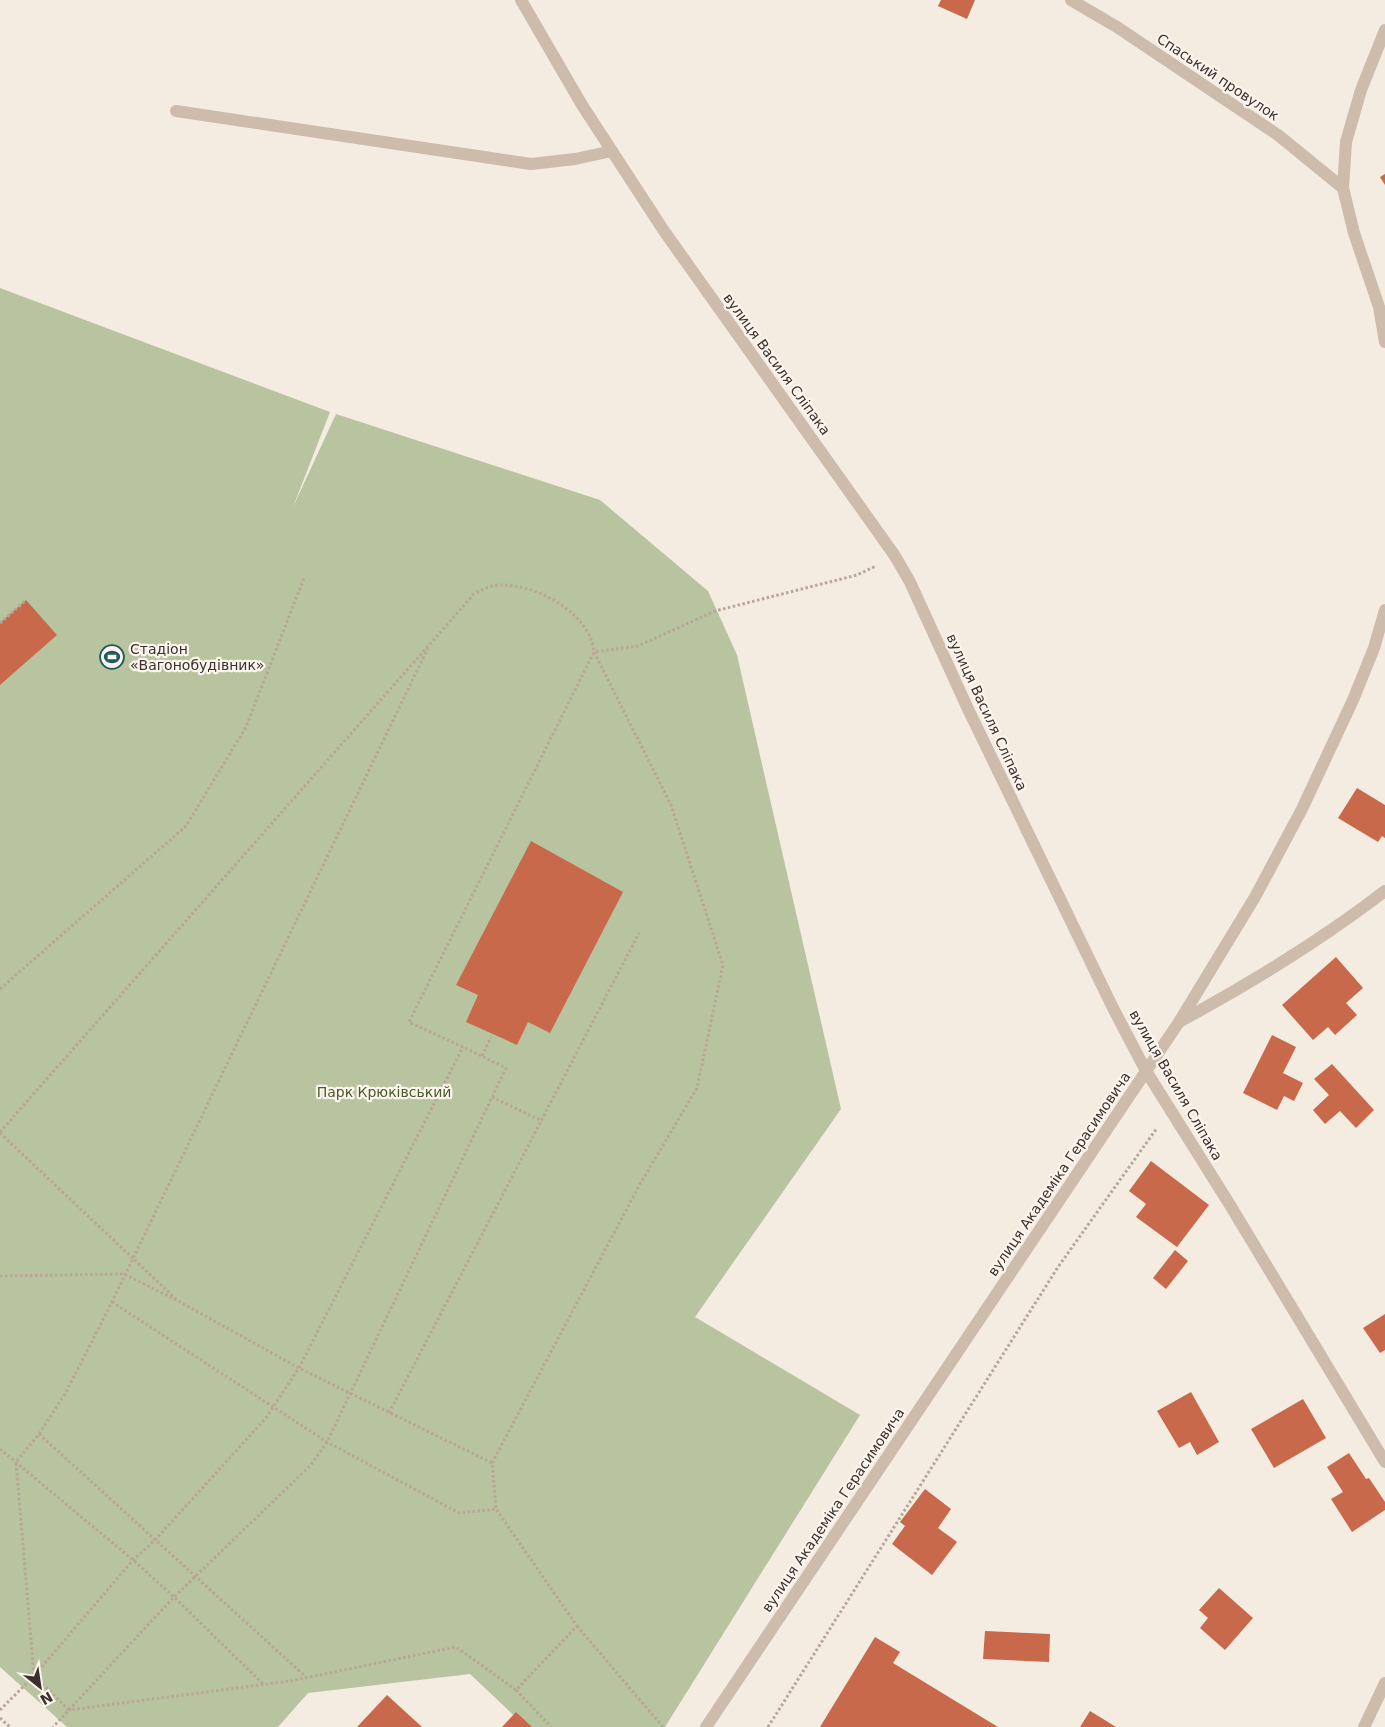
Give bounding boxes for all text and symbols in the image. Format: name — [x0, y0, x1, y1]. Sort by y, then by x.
street label: Спаський провулок — [1154, 30, 1282, 124]
street label: вулиця Василя Сліпака — [720, 290, 834, 438]
street label: вулиця Василя Сліпака — [944, 631, 1030, 793]
place label: Стадіон «Вагонобудівник» — [130, 641, 264, 673]
sports icon: Стадіон «Вагонобудівник» — [99, 644, 125, 670]
street label: вулиця Василя Сліпака — [1126, 1007, 1226, 1163]
street label: вулиця Академіка Герасимовича — [985, 1069, 1133, 1279]
park label: Парк Крюківський — [317, 1084, 451, 1100]
street label: вулиця Академіка Герасимовича — [759, 1405, 907, 1615]
north arrow — [15, 1662, 65, 1712]
text: N — [37, 1688, 56, 1708]

